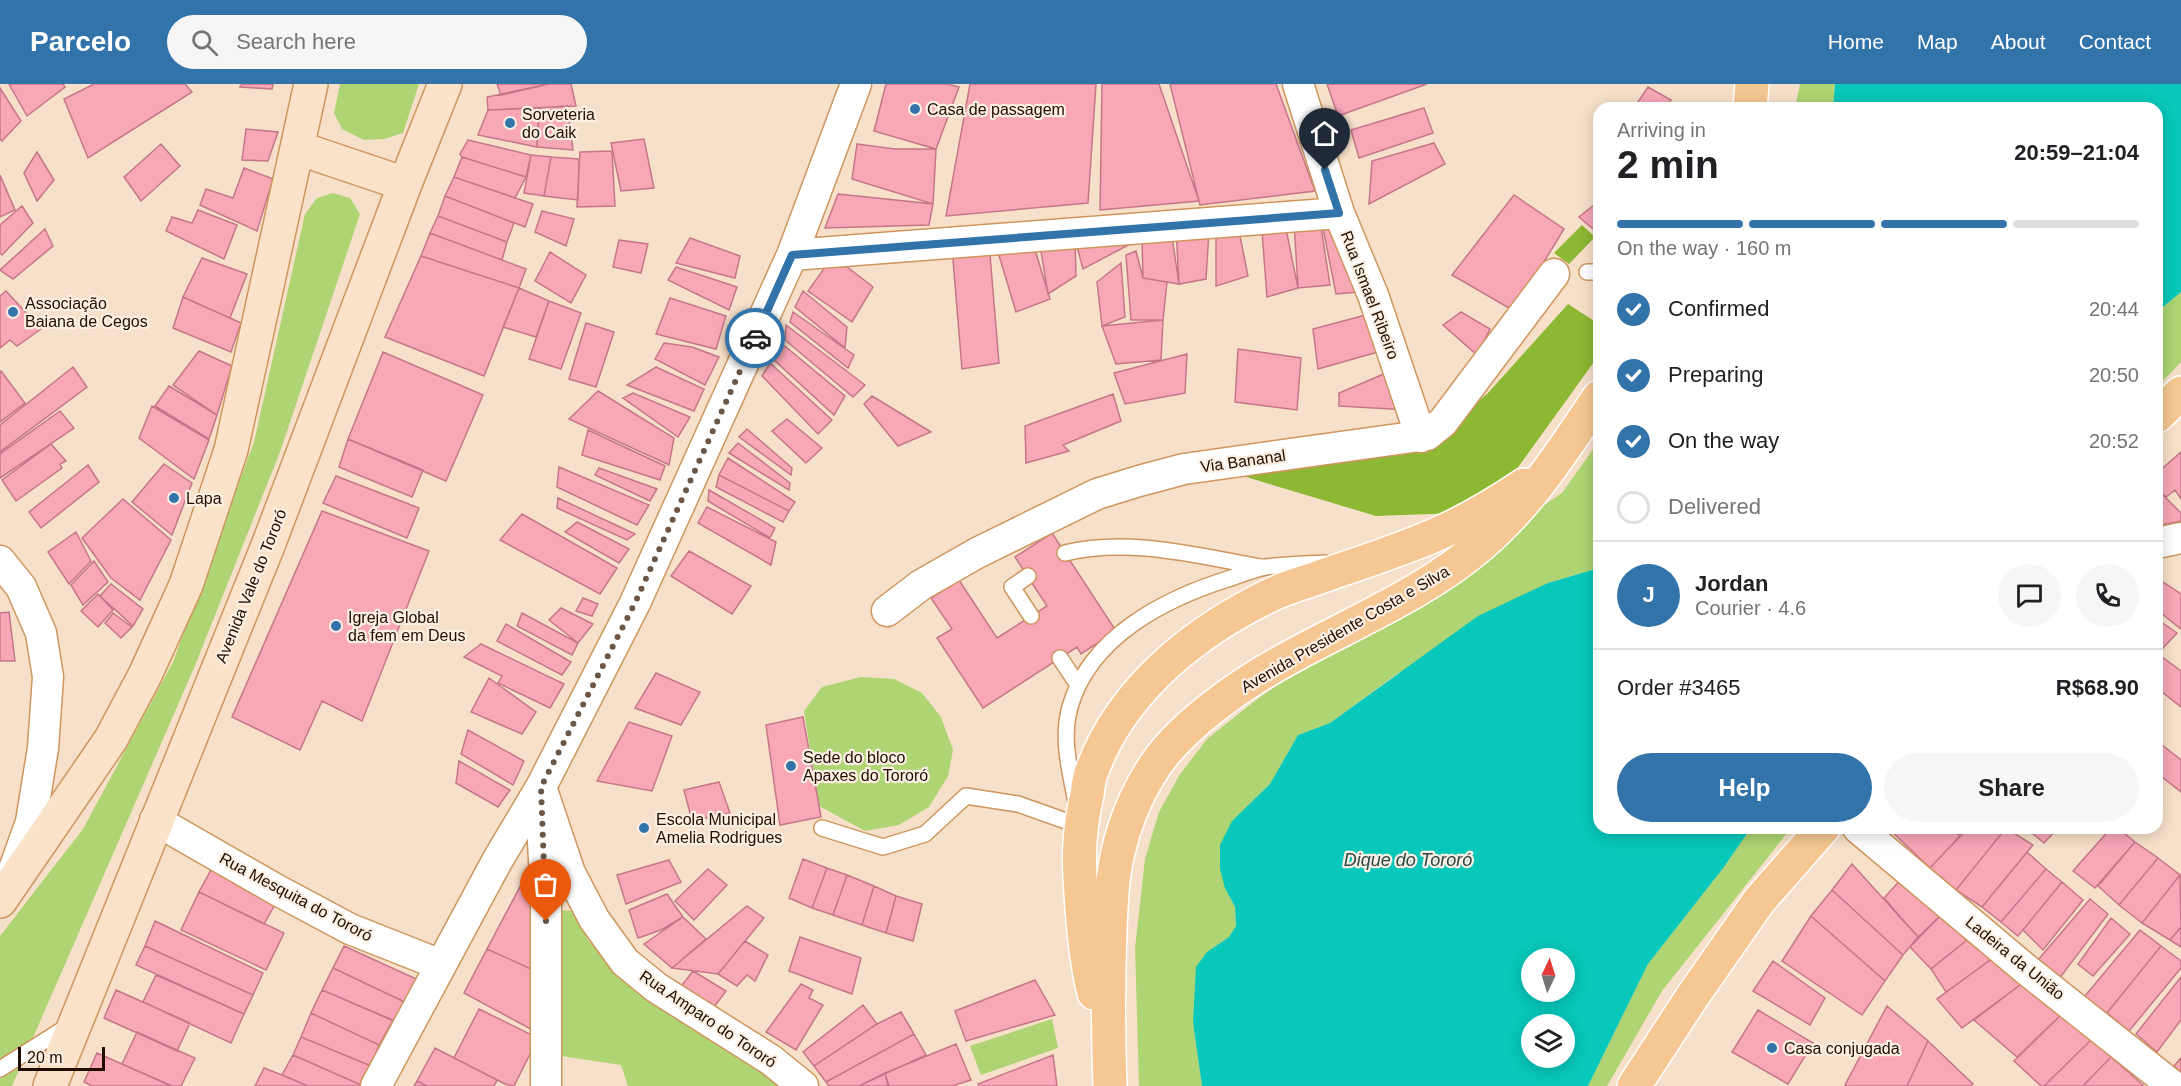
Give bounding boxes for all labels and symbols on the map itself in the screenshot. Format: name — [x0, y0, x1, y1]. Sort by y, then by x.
place label: Casa de passagem — [927, 101, 1065, 118]
marker: Casa de passagem — [908, 102, 922, 116]
place label: Sorveteria do Caik — [522, 106, 595, 141]
pin — [1299, 108, 1350, 170]
marker: Sorveteria do Caik — [503, 116, 517, 130]
street label: Rua Ismael Ribeiro — [1338, 228, 1402, 362]
place label: Associação Baiana de Cegos — [25, 295, 148, 330]
marker: Associação Baiana de Cegos — [6, 305, 20, 319]
courier — [725, 308, 785, 368]
street label: Via Bananal — [1199, 447, 1287, 475]
place label: Lapa — [186, 490, 222, 507]
marker: Lapa — [167, 491, 181, 505]
street label: Avenida Vale do Tororó — [212, 506, 290, 665]
street label: Avenida Presidente Costa e Silva — [1238, 562, 1452, 696]
place label: Igreja Global da fem em Deus — [348, 609, 465, 644]
marker: Igreja Global da fem em Deus — [329, 619, 343, 633]
place label: Sede do bloco Apaxes do Tororó — [803, 749, 928, 784]
marker: Sede do bloco Apaxes do Tororó — [784, 759, 798, 773]
place label: Escola Municipal Amelia Rodrigues — [656, 811, 782, 846]
marker: Escola Municipal Amelia Rodrigues — [637, 821, 651, 835]
street label: Rua Mesquita do Tororó — [217, 849, 375, 945]
water label: Dique do Tororó — [1344, 850, 1472, 870]
pin — [520, 859, 571, 921]
street label: Ladeira da União — [1962, 913, 2068, 1003]
north arrow — [1521, 948, 1575, 1002]
street label: Rua Amparo do Tororó — [637, 967, 779, 1071]
place label: Casa conjugada — [1784, 1040, 1900, 1057]
marker: Casa conjugada — [1765, 1041, 1779, 1055]
scale bar — [18, 1044, 105, 1072]

